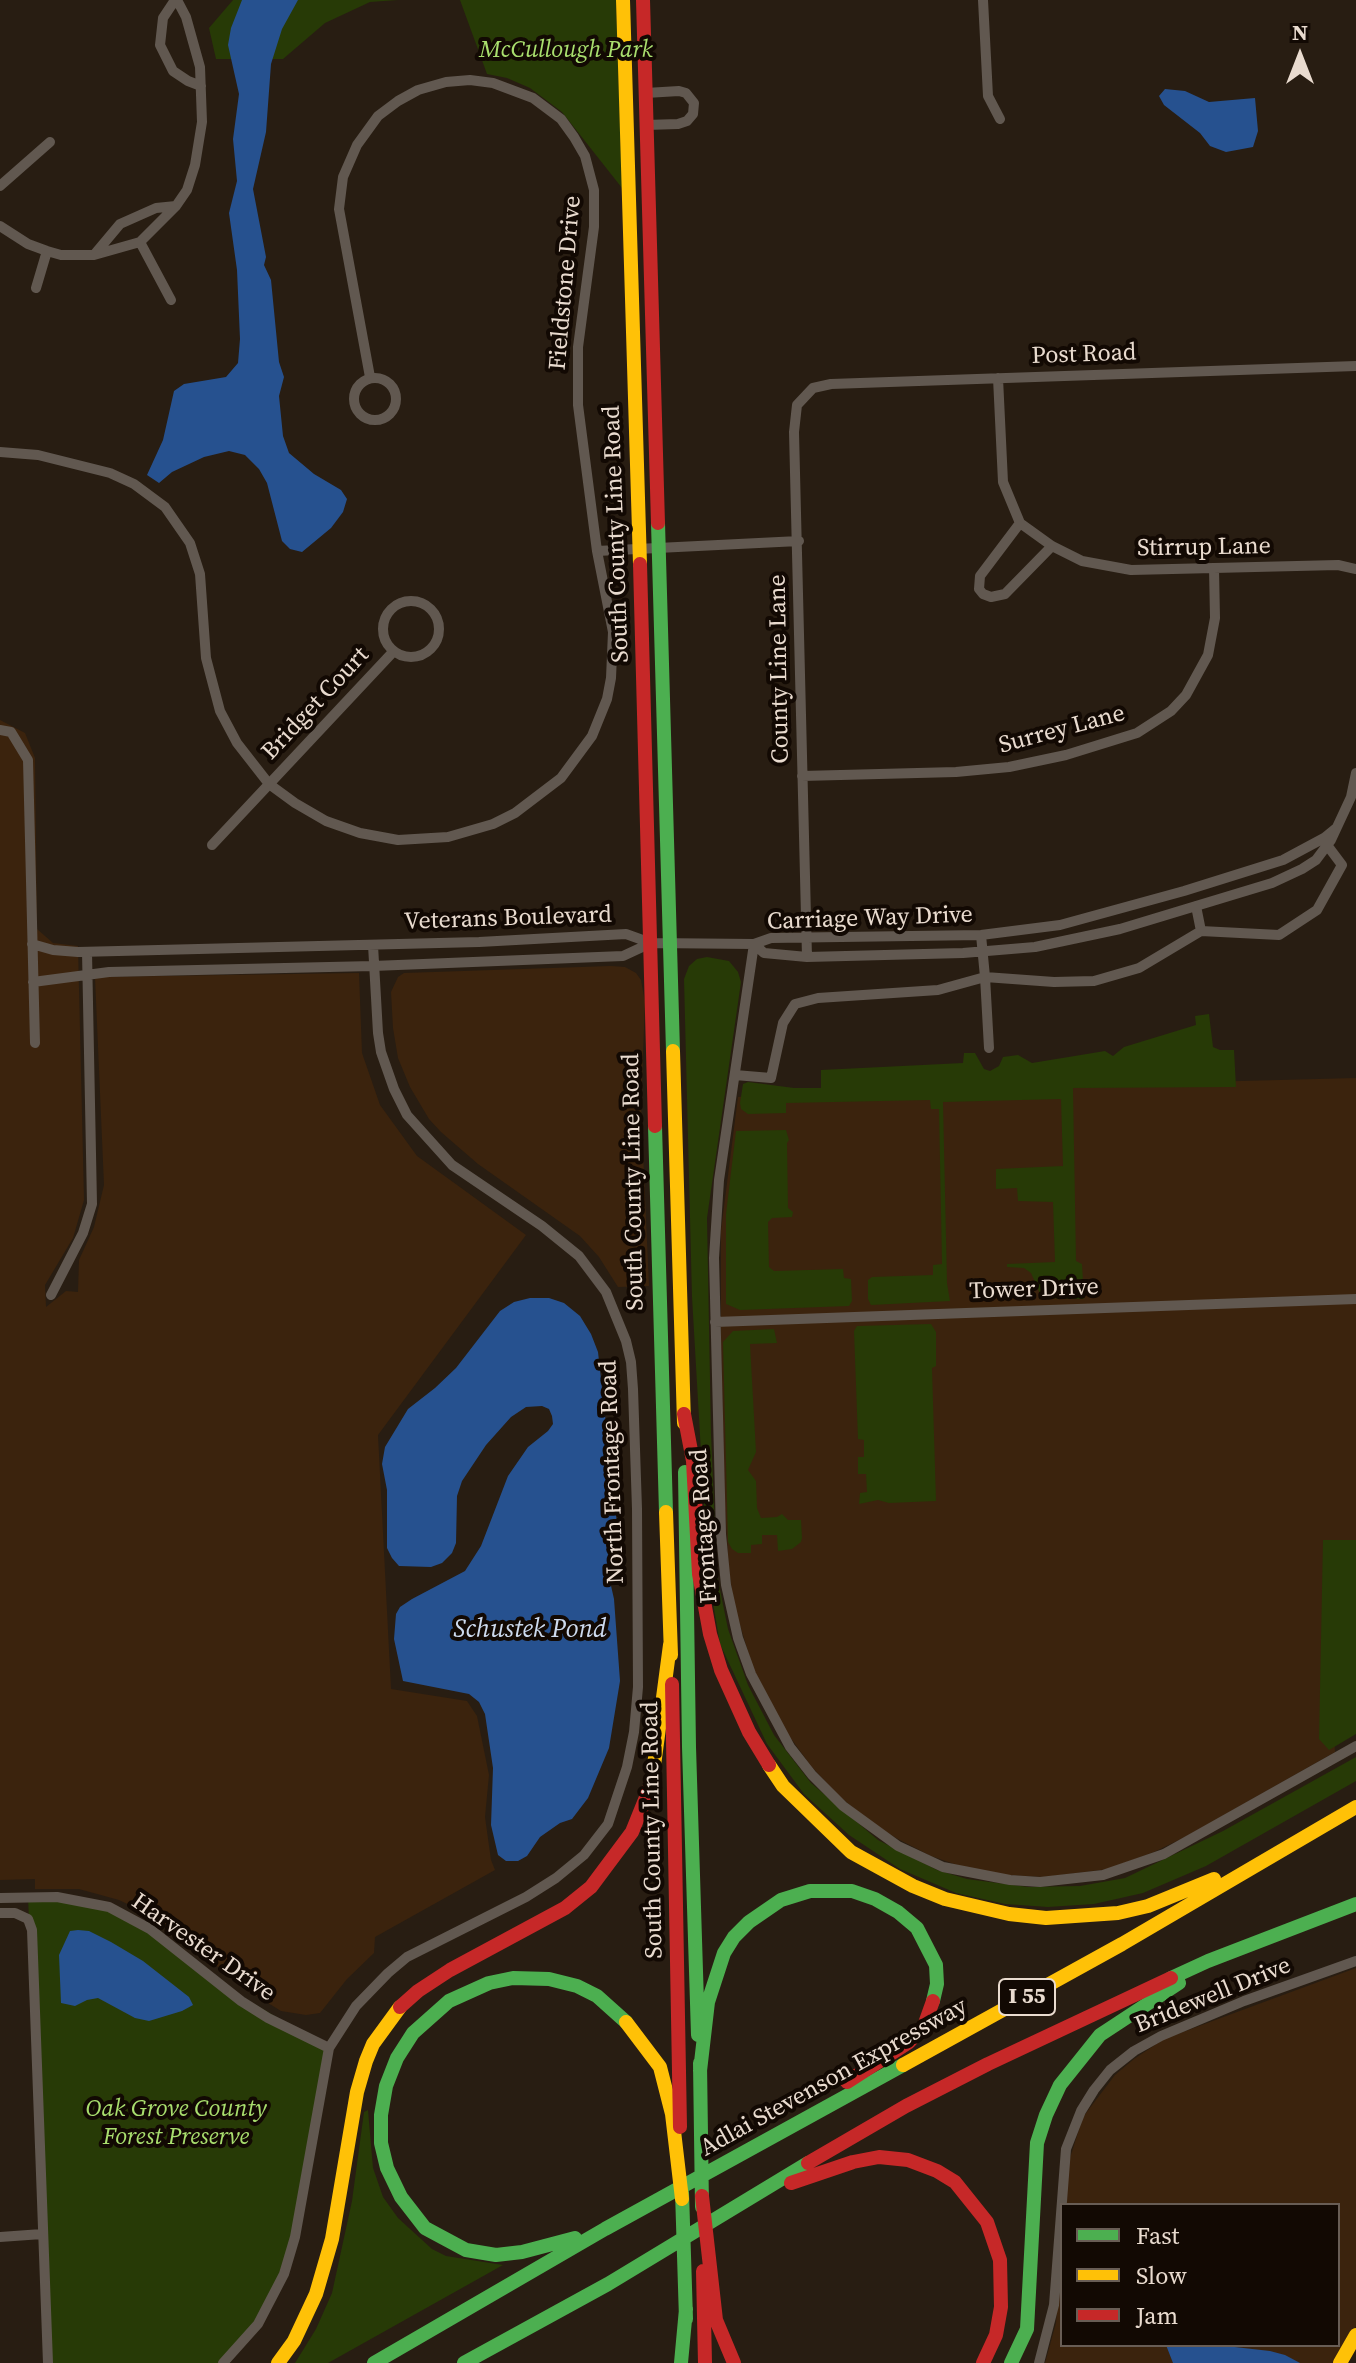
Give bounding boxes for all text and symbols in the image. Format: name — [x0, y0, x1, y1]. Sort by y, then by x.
north arrow — [1260, 16, 1340, 96]
text: N — [1292, 17, 1308, 47]
park label: McCullough Park — [479, 37, 653, 65]
street label: Fieldstone Drive — [544, 194, 588, 372]
street label: Post Road — [1031, 339, 1137, 371]
street label: South County Line Road — [598, 405, 636, 663]
street label: Stirrup Lane — [1137, 532, 1271, 564]
street label: County Line Lane — [764, 574, 796, 764]
street label: Bridget Court — [256, 641, 376, 767]
street label: Surrey Lane — [996, 699, 1128, 761]
street label: Veterans Boulevard — [404, 901, 612, 937]
street label: Carriage Way Drive — [767, 901, 973, 937]
street label: South County Line Road — [617, 1053, 651, 1311]
street label: Tower Drive — [969, 1273, 1099, 1307]
street label: North Frontage Road — [595, 1360, 631, 1584]
street label: Frontage Road — [685, 1448, 725, 1604]
water label: Schustek Pond — [453, 1614, 607, 1646]
street label: South County Line Road — [636, 1701, 670, 1959]
street label: Harvester Drive — [126, 1888, 280, 2008]
street label: Bridewell Drive — [1131, 1952, 1295, 2040]
road number: I 55 — [999, 1979, 1055, 2015]
street label: Adlai Stevenson Expressway — [696, 1993, 972, 2163]
park label: Oak Grove County Forest Preserve — [85, 2096, 267, 2152]
legend — [1060, 2203, 1340, 2347]
text: Fast — [1136, 2219, 1179, 2252]
text: Slow — [1136, 2259, 1187, 2292]
text: Jam — [1136, 2299, 1178, 2332]

